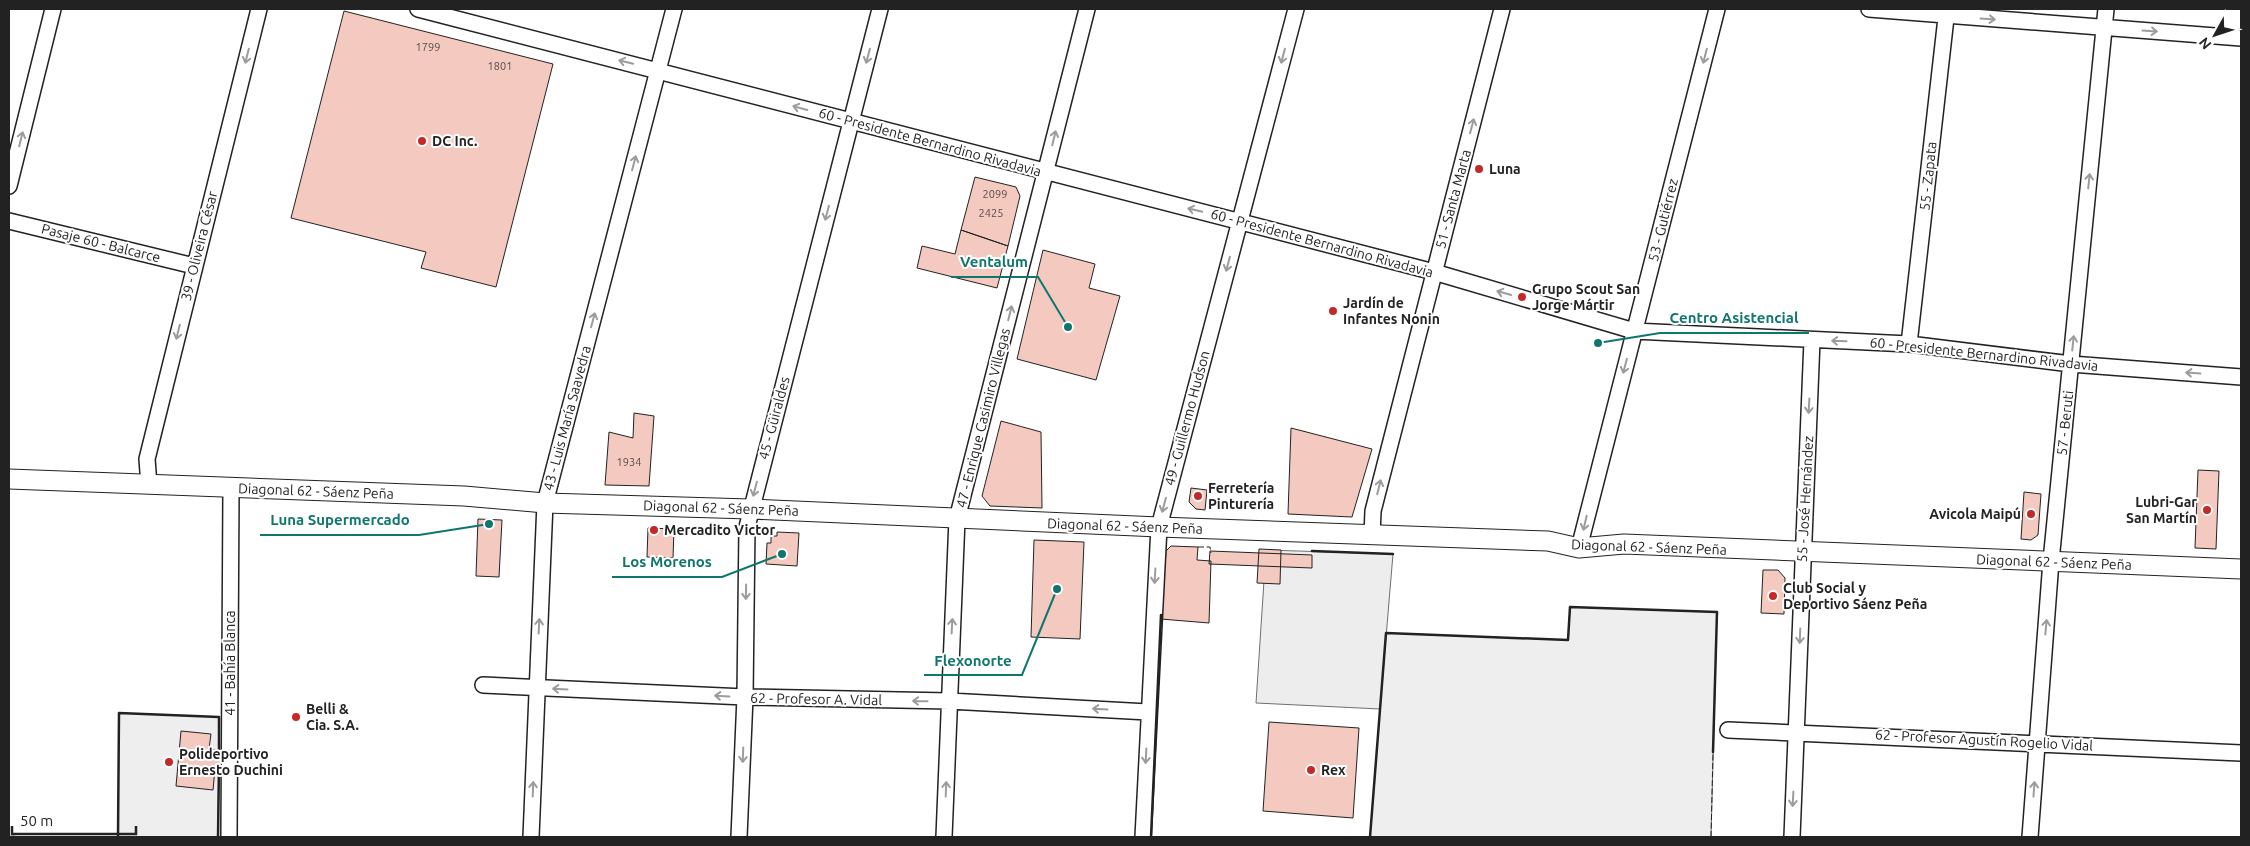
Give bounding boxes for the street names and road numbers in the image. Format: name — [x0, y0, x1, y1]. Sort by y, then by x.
street label: 60 - Presidente Bernardino Rivadavia — [817, 105, 1043, 179]
street label: 55 - Zapata — [1916, 141, 1940, 211]
street label: 51 - Santa Marta — [1432, 148, 1474, 250]
street label: 53 - Gutiérrez — [1645, 177, 1681, 263]
street label: 39 - Oliveira César — [178, 189, 221, 303]
street label: 60 - Presidente Bernardino Rivadavia — [1209, 206, 1435, 280]
street label: Pasaje 60 - Balcarce — [40, 220, 162, 266]
street label: 47 - Enrique Casimiro Villegas — [953, 327, 1013, 509]
street label: 60 - Presidente Bernardino Rivadavia — [1869, 334, 2099, 374]
street label: 43 - Luis María Saavedra — [540, 344, 594, 492]
street label: 49 - Guillermo Hudson — [1161, 349, 1213, 487]
street label: 45 - Güiraldes — [755, 375, 793, 461]
street label: 57 - Beruti — [2054, 390, 2076, 456]
street label: 55 - José Hernández — [1794, 435, 1816, 563]
street label: Diagonal 62 - Sáenz Peña — [238, 480, 394, 502]
street label: Diagonal 62 - Sáenz Peña — [643, 497, 799, 519]
street label: Diagonal 62 - Sáenz Peña — [1047, 515, 1203, 537]
street label: Diagonal 62 - Sáenz Peña — [1571, 536, 1727, 558]
street label: Diagonal 62 - Sáenz Peña — [1976, 551, 2132, 573]
street label: 41 - Bahía Blanca — [222, 610, 238, 716]
street label: 62 - Profesor A. Vidal — [750, 690, 882, 708]
street label: 62 - Profesor Agustín Rogelio Vidal — [1875, 726, 2094, 754]

